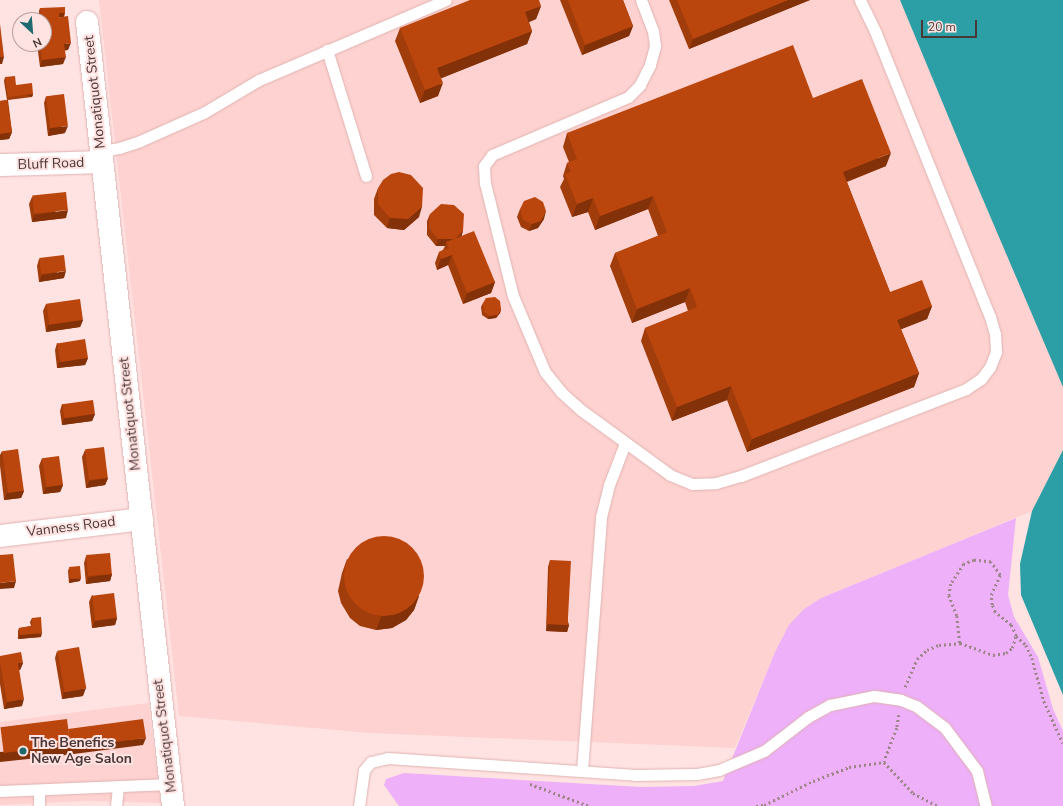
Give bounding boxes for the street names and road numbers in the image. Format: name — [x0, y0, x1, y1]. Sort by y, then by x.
street label: Monatiquot Street — [81, 35, 109, 149]
street label: Bluff Road — [17, 154, 85, 174]
street label: Monatiquot Street — [116, 357, 144, 471]
street label: Vanness Road — [26, 513, 116, 541]
street label: Monatiquot Street — [150, 679, 180, 793]

